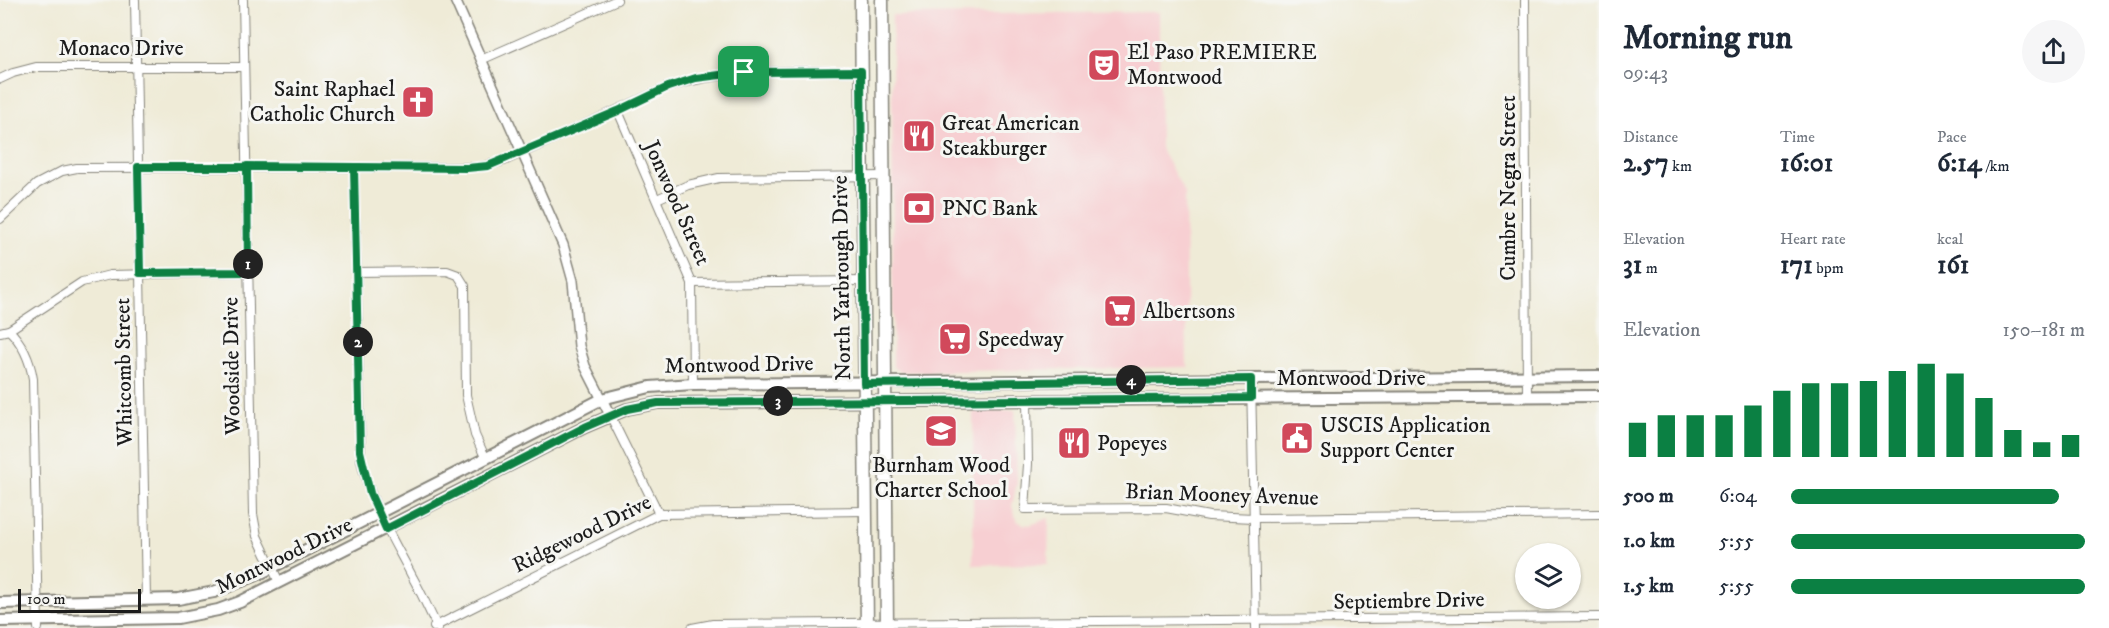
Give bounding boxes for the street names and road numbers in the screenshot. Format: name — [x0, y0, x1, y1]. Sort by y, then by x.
street label: Monaco Drive — [58, 35, 184, 62]
street label: Cumbre Negra Street — [1495, 95, 1522, 281]
street label: Jonwood Street — [637, 135, 717, 270]
street label: North Yarbrough Drive — [827, 175, 857, 381]
street label: Whitcomb Street — [109, 297, 139, 448]
street label: Woodside Drive — [217, 297, 247, 436]
street label: Montwood Drive — [664, 350, 814, 380]
street label: Montwood Drive — [1276, 365, 1426, 392]
street label: Brian Mooney Avenue — [1125, 478, 1319, 512]
street label: Ridgewood Drive — [508, 489, 656, 579]
street label: Montwood Drive — [211, 511, 357, 601]
street label: Septiembre Drive — [1333, 586, 1485, 616]

